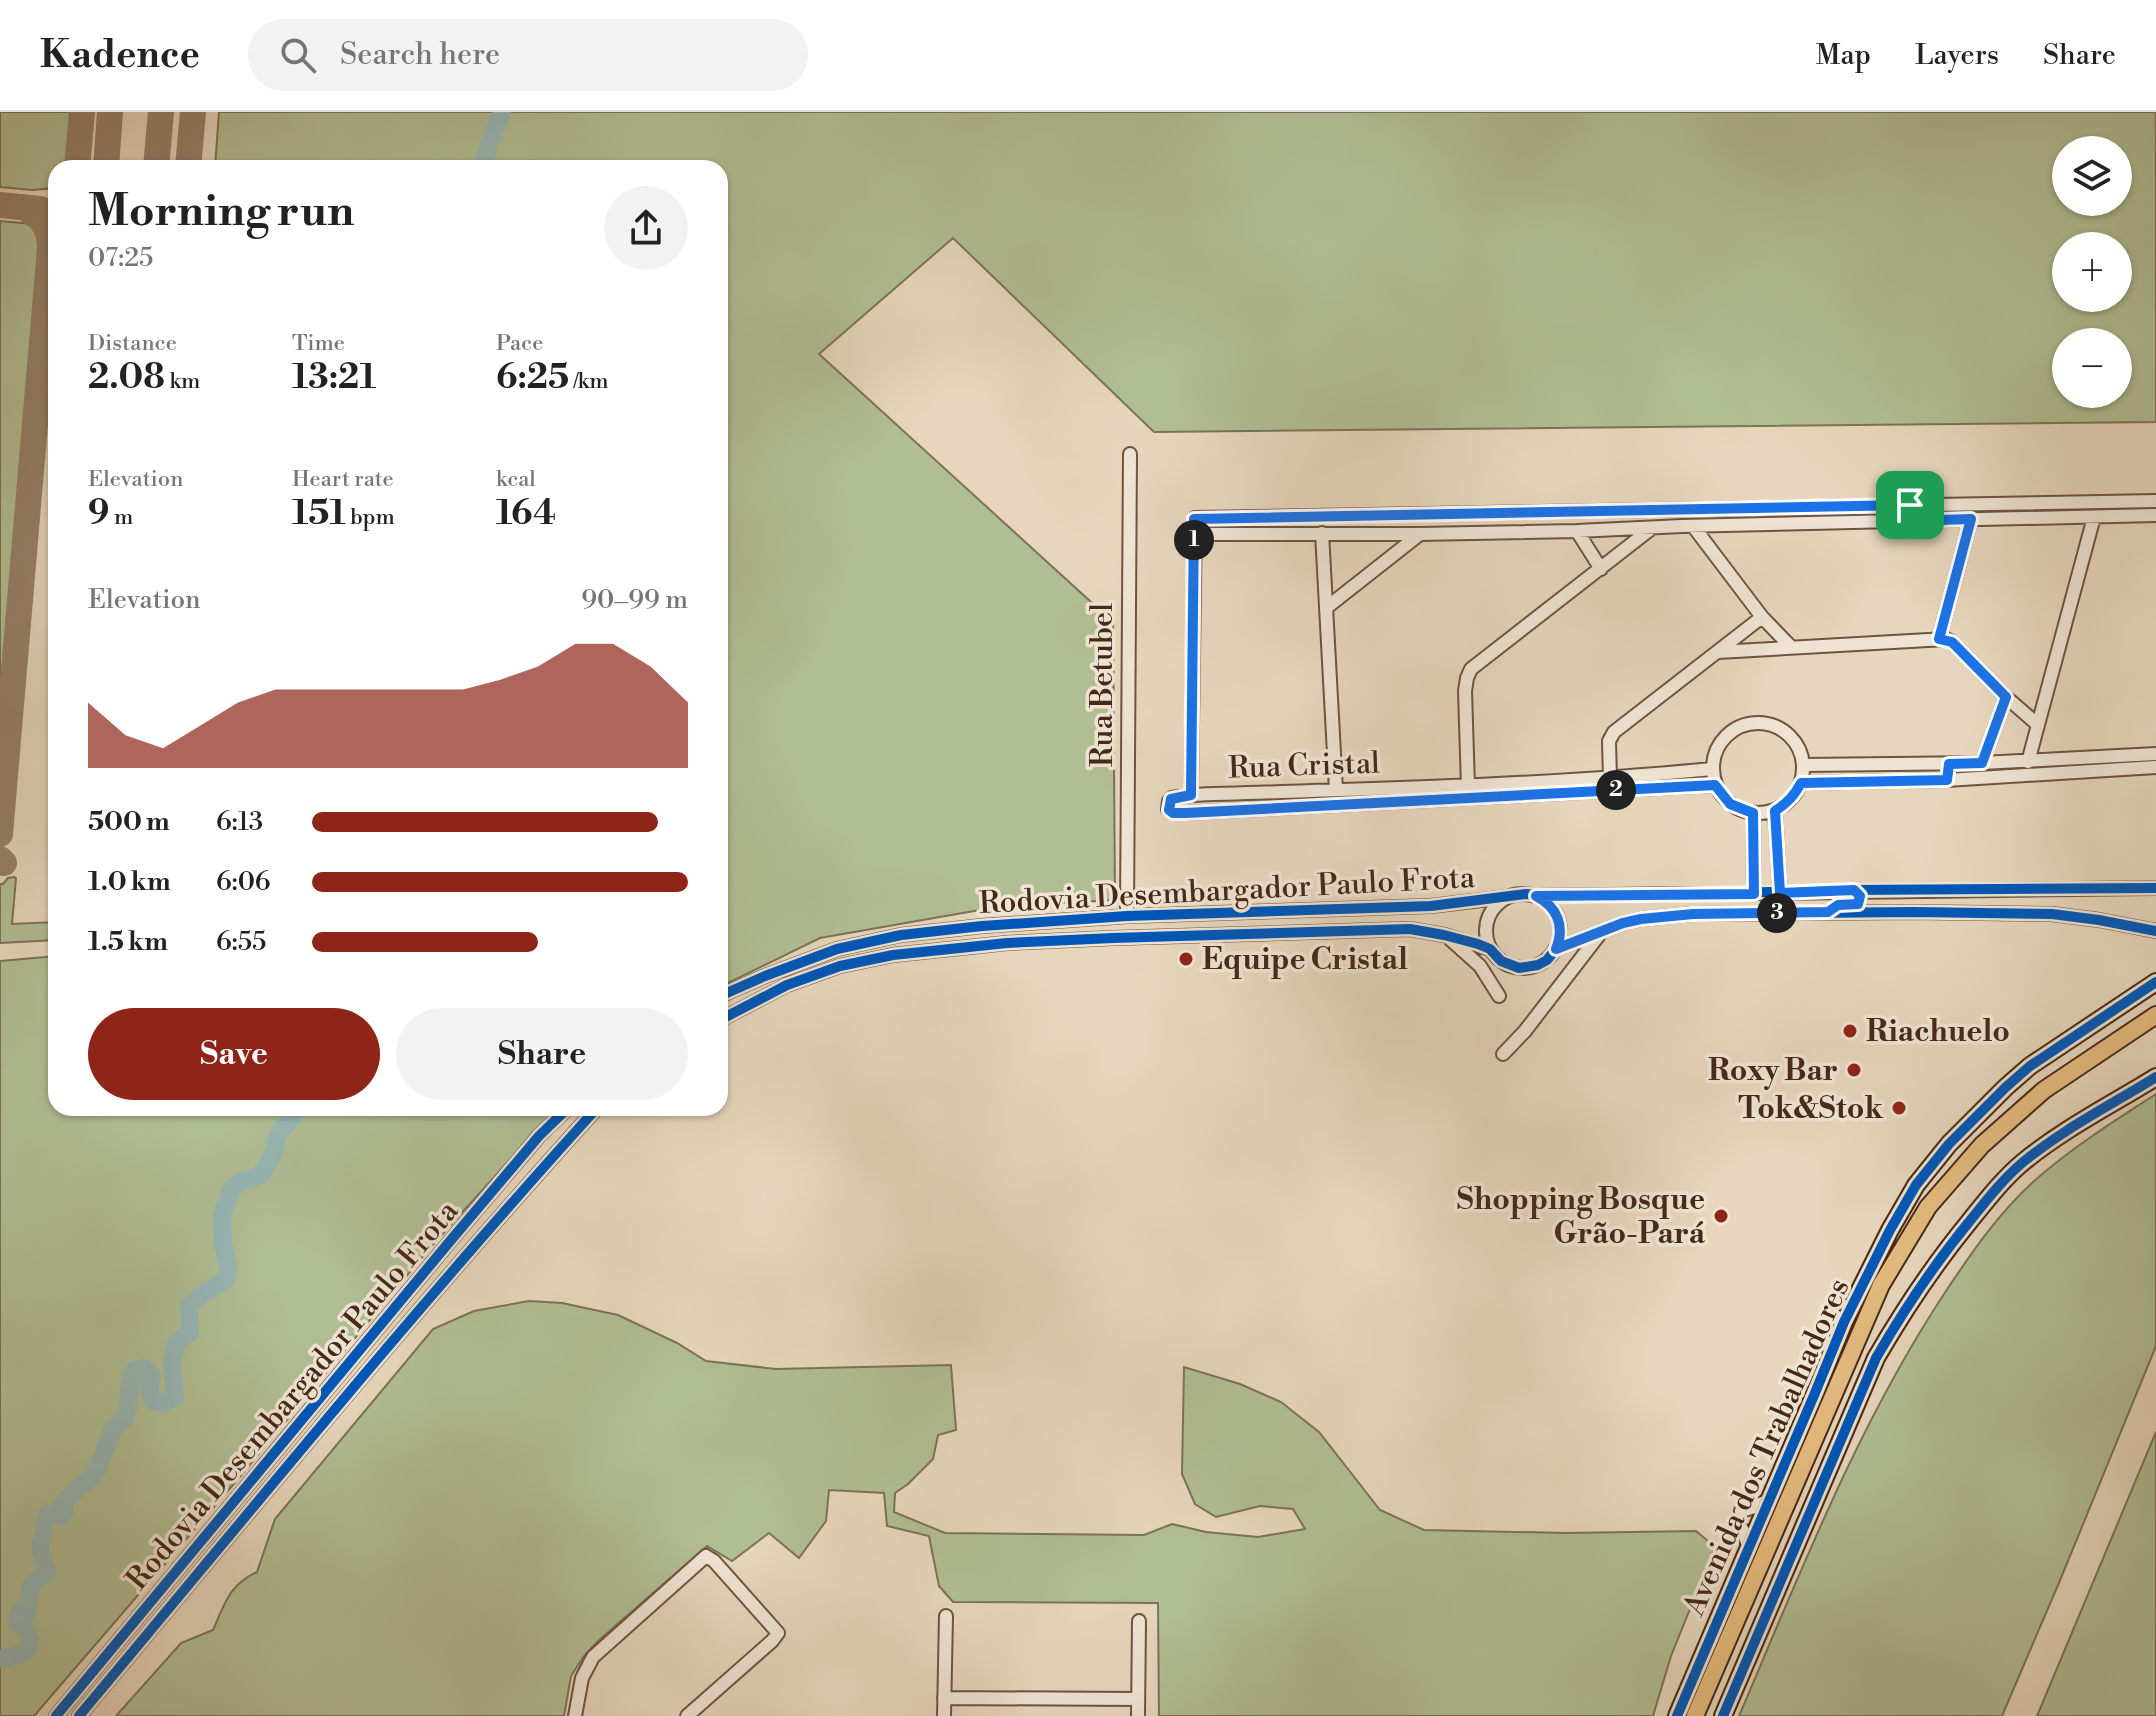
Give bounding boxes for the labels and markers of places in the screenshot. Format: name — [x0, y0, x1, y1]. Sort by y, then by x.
pin — [1876, 471, 1944, 539]
pin: 1 — [1174, 520, 1214, 560]
pin: 2 — [1596, 770, 1636, 810]
pin: 3 — [1757, 893, 1797, 933]
place label: Equipe Cristal — [1202, 941, 1408, 979]
marker: Equipe Cristal — [1177, 950, 1195, 968]
place label: Riachuelo — [1866, 1013, 2010, 1051]
marker: Riachuelo — [1841, 1022, 1859, 1040]
place label: Roxy Bar — [1708, 1052, 1838, 1090]
marker: Roxy Bar — [1845, 1061, 1863, 1079]
place label: Tok&Stok — [1738, 1090, 1883, 1128]
marker: Tok&Stok — [1890, 1099, 1908, 1117]
place label: Shopping Bosque Grão-Pará — [1457, 1181, 1706, 1253]
marker: Shopping Bosque Grão-Pará — [1712, 1207, 1730, 1225]

